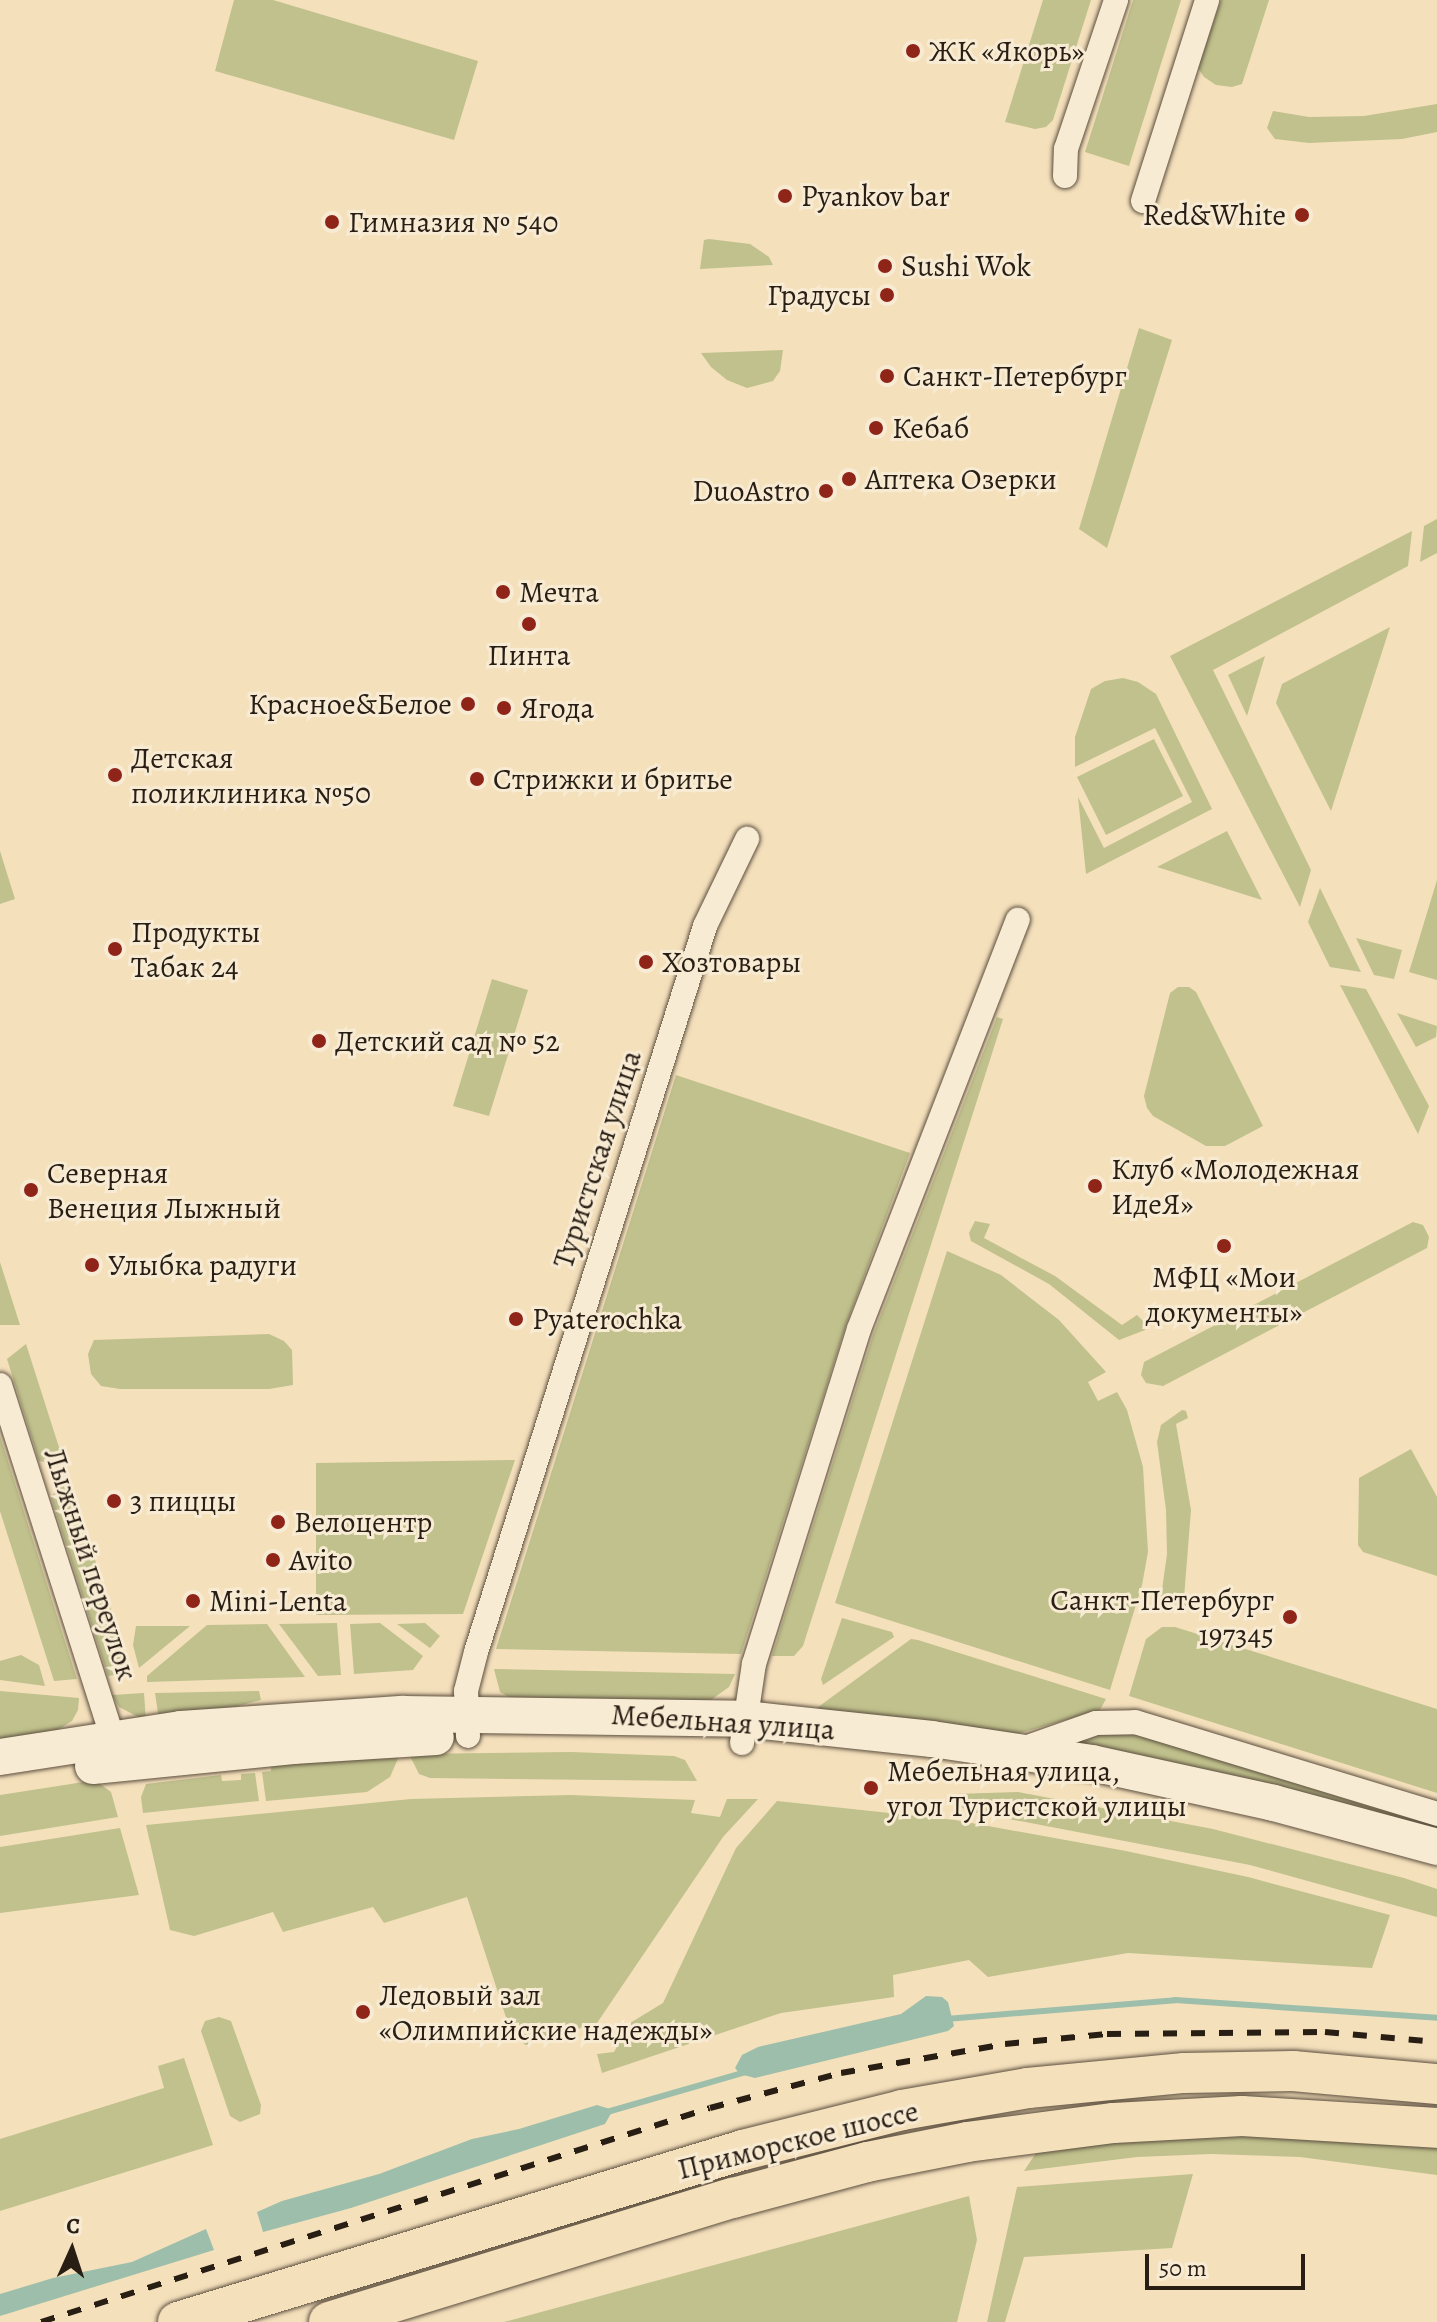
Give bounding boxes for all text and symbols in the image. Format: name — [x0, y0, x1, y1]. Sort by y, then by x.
place label: ЖК «Якорь» — [929, 33, 1084, 69]
marker: ЖК «Якорь» — [904, 42, 922, 60]
place label: Pyankov bar — [801, 178, 950, 214]
marker: Pyankov bar — [776, 187, 794, 205]
place label: Red&White — [1143, 197, 1286, 233]
place label: Гимназия № 540 — [348, 204, 558, 240]
marker: Red&White — [1293, 206, 1311, 224]
marker: Гимназия № 540 — [323, 213, 341, 231]
place label: Sushi Wok — [901, 248, 1031, 284]
marker: Sushi Wok — [876, 257, 894, 275]
place label: Градусы — [767, 277, 871, 313]
marker: Градусы — [878, 286, 896, 304]
place label: Санкт-Петербург — [903, 358, 1127, 394]
marker: Санкт-Петербург — [878, 367, 896, 385]
place label: Кебаб — [892, 410, 969, 446]
marker: Кебаб — [867, 419, 885, 437]
place label: Аптека Озерки — [865, 461, 1057, 497]
marker: Аптека Озерки — [840, 470, 858, 488]
place label: DuoAstro — [692, 473, 810, 509]
marker: DuoAstro — [817, 482, 835, 500]
place label: Мечта — [519, 574, 599, 610]
marker: Мечта — [494, 583, 512, 601]
marker: Пинта — [520, 615, 538, 633]
place label: Пинта — [487, 637, 571, 673]
place label: Красное&Белое — [248, 686, 452, 722]
place label: Ягода — [520, 690, 594, 726]
marker: Красное&Белое — [459, 695, 477, 713]
marker: Ягода — [495, 699, 513, 717]
place label: Детская поликлиника №50 — [131, 740, 371, 810]
place label: Стрижки и бритье — [493, 761, 733, 797]
marker: Детская поликлиника №50 — [106, 766, 124, 784]
marker: Стрижки и бритье — [468, 770, 486, 788]
place label: Продукты Табак 24 — [131, 914, 260, 984]
marker: Продукты Табак 24 — [106, 940, 124, 958]
place label: Хозтовары — [662, 944, 801, 980]
marker: Хозтовары — [637, 953, 655, 971]
place label: Детский сад № 52 — [335, 1023, 560, 1059]
marker: Детский сад № 52 — [310, 1032, 328, 1050]
street label: Туристская улица — [545, 1046, 649, 1272]
place label: Клуб «Молодежная ИдеЯ» — [1111, 1151, 1359, 1222]
place label: Северная Венеция Лыжный — [47, 1155, 281, 1226]
marker: Клуб «Молодежная ИдеЯ» — [1086, 1177, 1104, 1195]
marker: Северная Венеция Лыжный — [22, 1181, 40, 1199]
marker: МФЦ «Мои документы» — [1215, 1237, 1233, 1255]
place label: Улыбка радуги — [108, 1247, 297, 1283]
marker: Улыбка радуги — [83, 1256, 101, 1274]
place label: МФЦ «Мои документы» — [1146, 1259, 1302, 1330]
place label: Pyaterochka — [532, 1301, 682, 1337]
marker: Pyaterochka — [507, 1310, 525, 1328]
street label: Лыжный переулок — [36, 1443, 146, 1685]
place label: 3 пиццы — [130, 1483, 236, 1519]
marker: 3 пиццы — [105, 1492, 123, 1510]
place label: Велоцентр — [294, 1504, 432, 1540]
marker: Велоцентр — [269, 1513, 287, 1531]
place label: Avito — [289, 1542, 353, 1578]
marker: Avito — [264, 1551, 282, 1569]
place label: Санкт-Петербург 197345 — [1050, 1582, 1274, 1652]
place label: Mini-Lenta — [209, 1583, 347, 1619]
marker: Mini-Lenta — [184, 1592, 202, 1610]
marker: Санкт-Петербург 197345 — [1281, 1608, 1299, 1626]
street label: Мебельная улица — [610, 1696, 836, 1748]
place label: Мебельная улица, угол Туристской улицы — [887, 1753, 1187, 1824]
marker: Мебельная улица, угол Туристской улицы — [862, 1779, 880, 1797]
place label: Ледовый зал «Олимпийские надежды» — [379, 1977, 712, 2048]
marker: Ледовый зал «Олимпийские надежды» — [354, 2003, 372, 2021]
street label: Приморское шоссе — [674, 2093, 922, 2187]
north arrow — [32, 2210, 112, 2290]
text: С — [66, 2211, 81, 2241]
scale bar — [1149, 2238, 1309, 2288]
text: 50 m — [1159, 2252, 1207, 2284]

